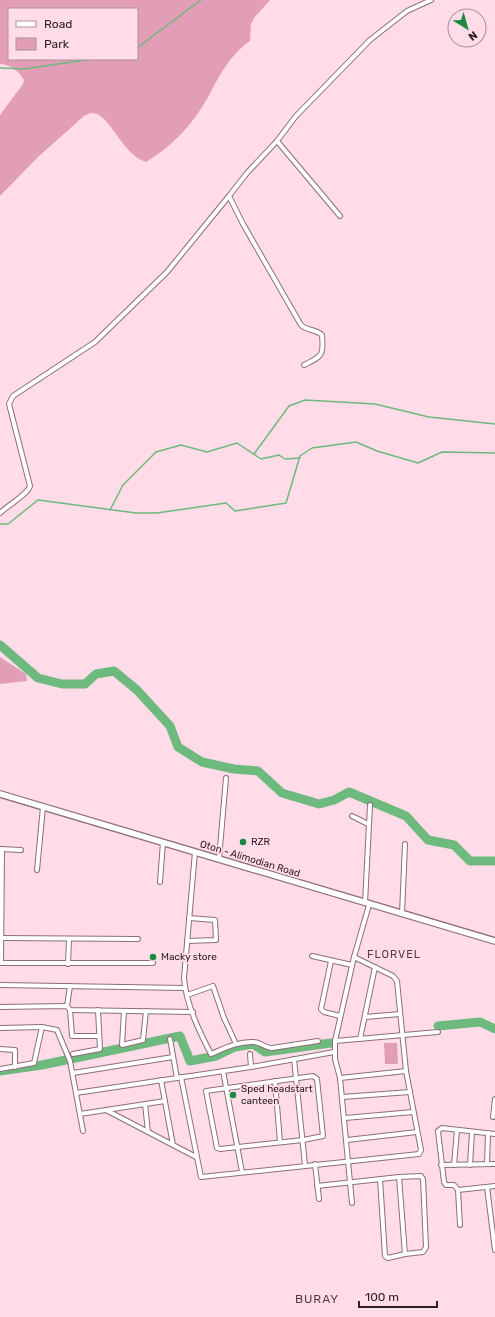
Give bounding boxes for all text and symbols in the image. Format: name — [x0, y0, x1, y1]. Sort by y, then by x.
legend — [8, 8, 138, 60]
north arrow — [447, 8, 487, 48]
text: Road — [44, 17, 72, 31]
text: N — [466, 28, 480, 43]
text: Park — [44, 37, 70, 51]
place label: RZR — [251, 836, 271, 848]
marker: RZR — [238, 837, 248, 847]
street label: Oton - Alimodian Road — [198, 838, 302, 880]
district label: FLORVEL — [367, 948, 421, 961]
place label: Macky store — [161, 951, 217, 963]
marker: Macky store — [148, 952, 158, 962]
place label: Sped headstart canteen — [241, 1083, 313, 1107]
marker: Sped headstart canteen — [228, 1090, 238, 1100]
scale bar — [359, 1283, 437, 1309]
text: 100 m — [365, 1290, 399, 1304]
district label: BURAY — [295, 1292, 339, 1306]

